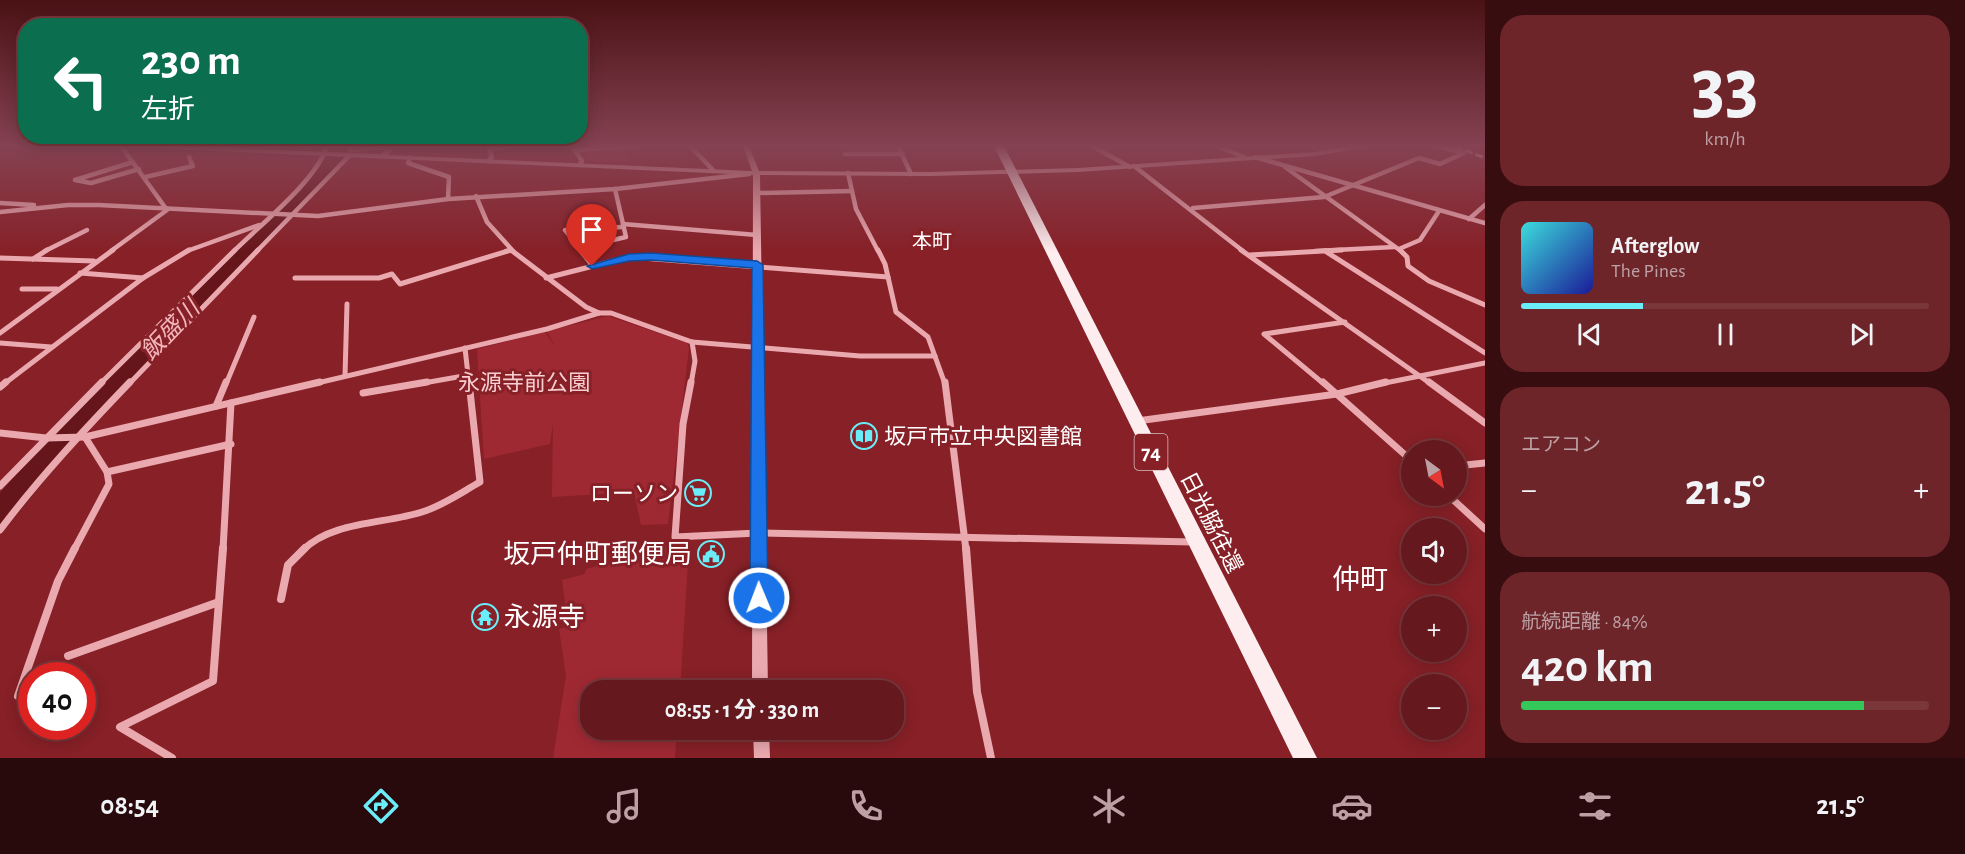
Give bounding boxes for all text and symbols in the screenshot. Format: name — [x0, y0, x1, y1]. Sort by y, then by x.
text: 230 m — [141, 40, 241, 82]
icon: left — [42, 42, 120, 120]
text: 33 — [1691, 49, 1759, 127]
text: 左折 — [141, 96, 195, 123]
text: km/h — [1704, 129, 1746, 149]
pin — [566, 204, 617, 266]
icon: arrive — [575, 213, 608, 246]
district label: 本町 — [912, 231, 952, 252]
text: Afterglow — [1611, 235, 1699, 257]
text: The Pines — [1611, 261, 1686, 281]
water label: 飯盛川 — [136, 293, 206, 365]
icon: previous — [1573, 318, 1606, 351]
icon: pause — [1709, 318, 1742, 351]
icon: next — [1845, 318, 1878, 351]
park label: 永源寺前公園 — [458, 371, 590, 394]
library icon: 坂戸市立中央図書館 — [849, 421, 879, 451]
place label: 坂戸市立中央図書館 — [884, 425, 1082, 448]
road number: 74 — [1134, 434, 1168, 470]
text: エアコン — [1521, 435, 1601, 455]
north arrow — [1401, 440, 1467, 506]
map controls — [1401, 440, 1467, 740]
street label: 日光脇往還 — [1176, 468, 1247, 576]
text: 21.5° — [1685, 468, 1765, 513]
text: − — [1521, 474, 1537, 507]
text: + — [1913, 474, 1929, 507]
supermarket icon: ローソン — [683, 478, 713, 508]
place label: ローソン — [590, 483, 678, 505]
button: sound — [1401, 518, 1467, 584]
public building icon: 坂戸仲町郵便局 — [696, 539, 726, 569]
place label: 坂戸仲町郵便局 — [503, 540, 692, 568]
district label: 仲町 — [1332, 565, 1388, 595]
position arrow — [727, 566, 791, 630]
button: + — [1401, 596, 1467, 662]
temple icon: 永源寺 — [470, 602, 500, 632]
place label: 永源寺 — [504, 603, 585, 631]
text: 航続距離 · 84% — [1521, 612, 1648, 632]
text: 420 km — [1521, 645, 1654, 690]
speed limit sign: 40 — [18, 662, 96, 740]
button: − — [1401, 674, 1467, 740]
text: 08:55 · 1 分 · 330 m — [665, 699, 819, 721]
icon: directions — [360, 785, 402, 827]
icon: music — [603, 785, 645, 827]
icon: phone — [845, 785, 887, 827]
icon: climate — [1088, 785, 1130, 827]
icon: car — [1331, 785, 1373, 827]
icon: filters — [1574, 785, 1616, 827]
text: 08:54 — [100, 792, 159, 819]
text: 21.5° — [1816, 792, 1865, 819]

